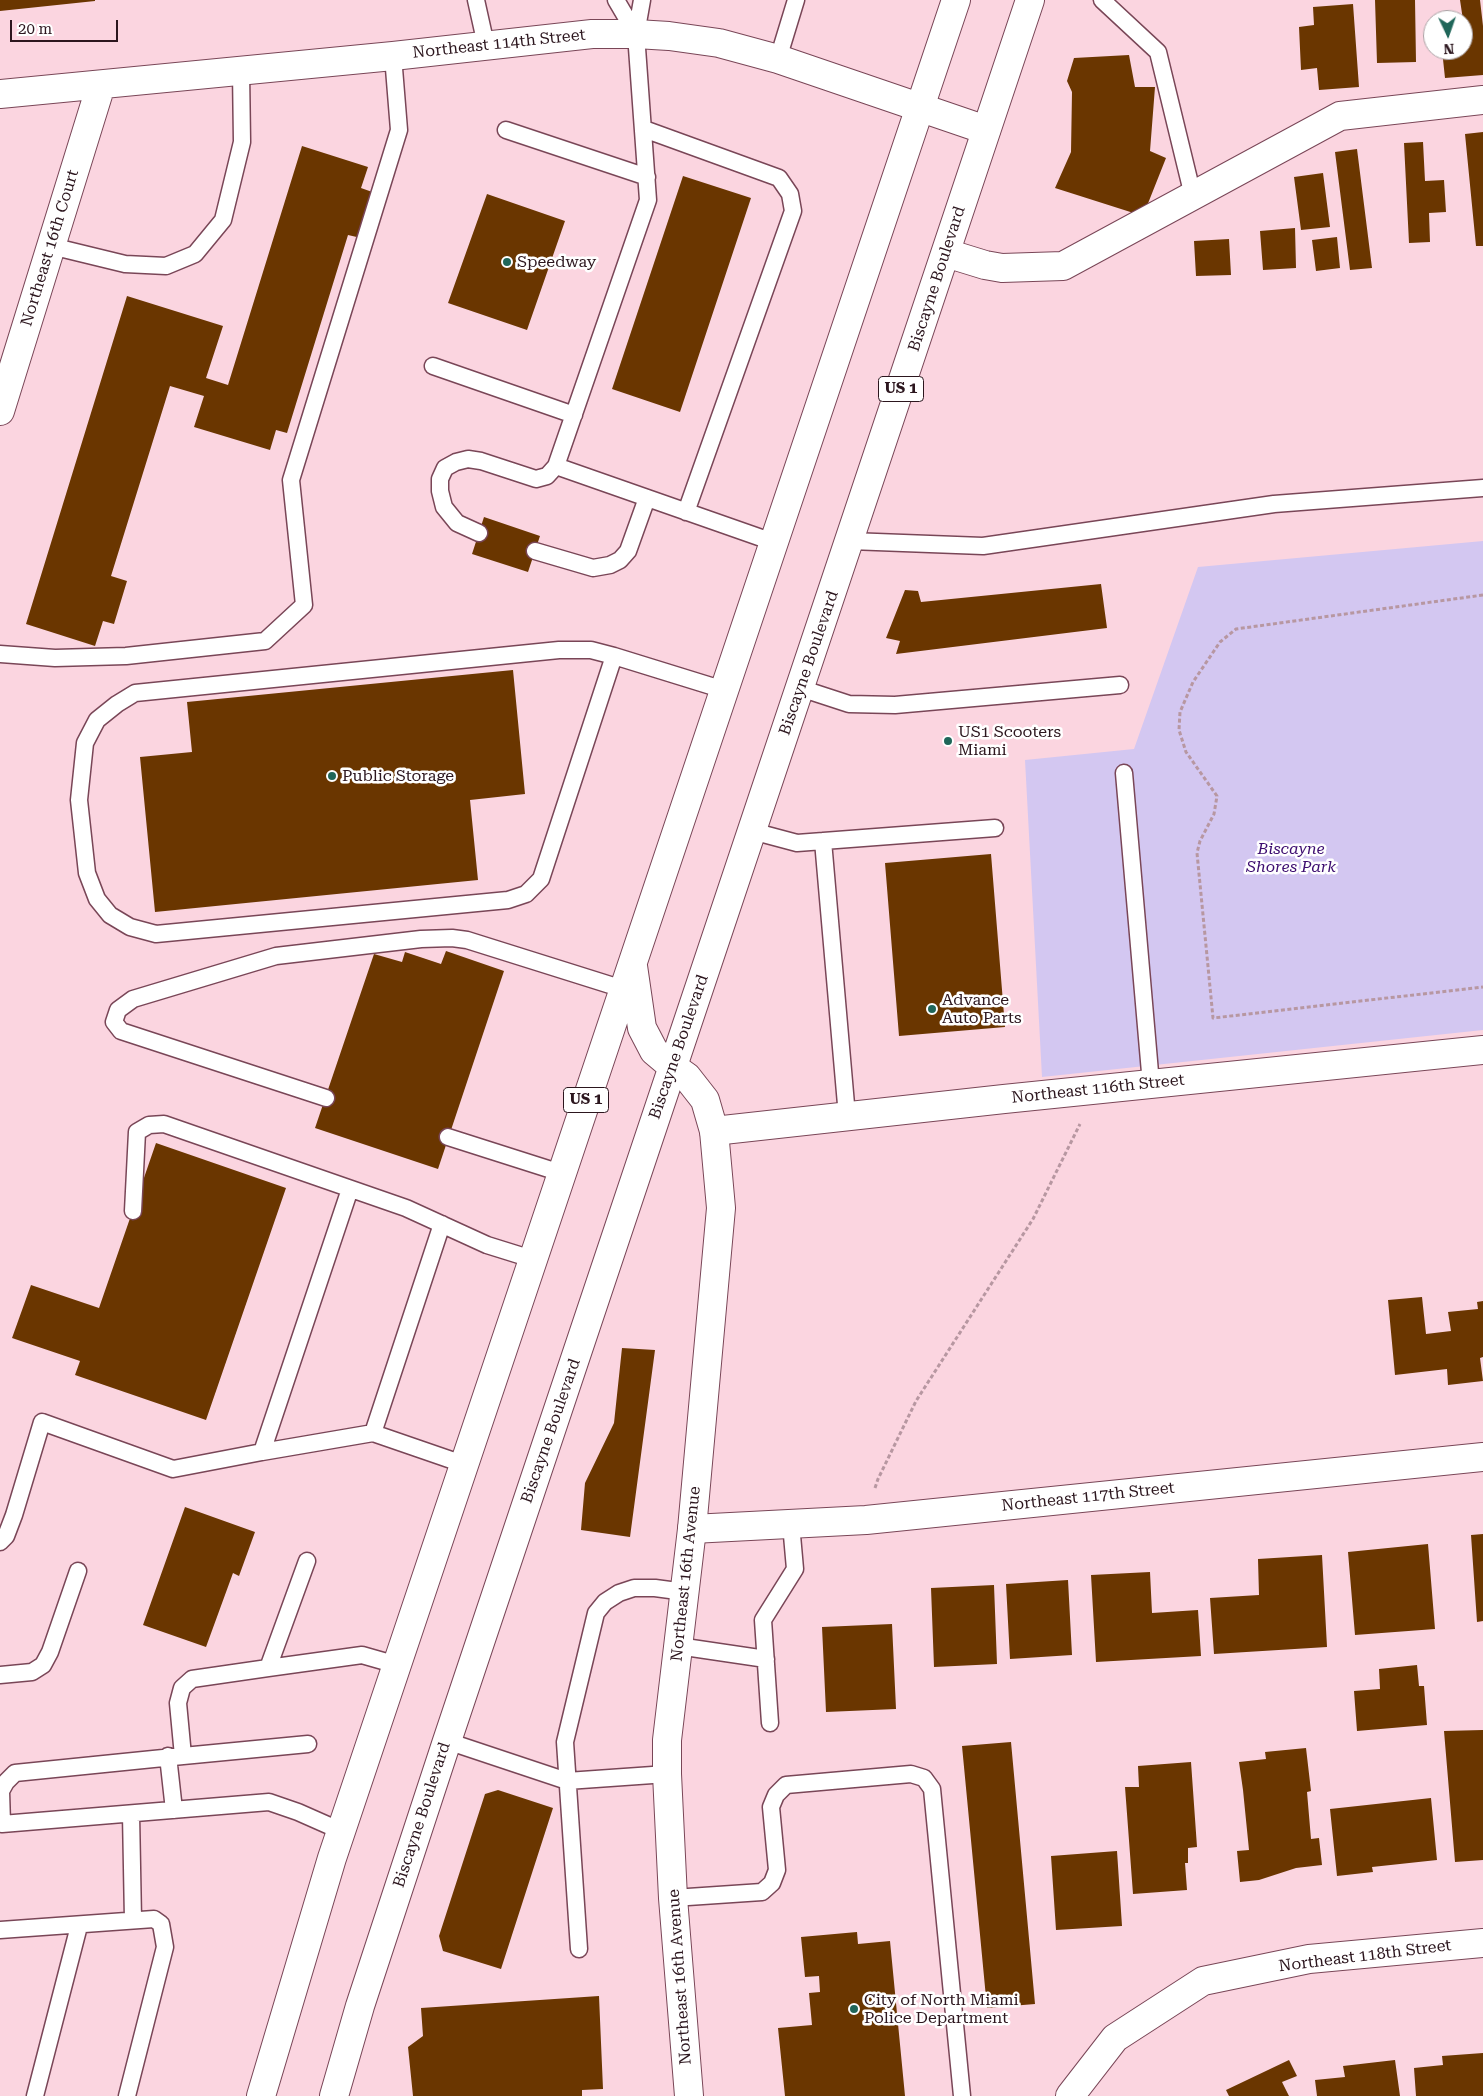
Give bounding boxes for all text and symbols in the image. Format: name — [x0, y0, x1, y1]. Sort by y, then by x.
scale bar — [12, 10, 120, 42]
north arrow — [1423, 10, 1473, 60]
text: 20 m — [18, 20, 52, 38]
street label: Northeast 114th Street — [412, 25, 586, 63]
text: N — [1443, 41, 1455, 57]
street label: Northeast 16th Court — [17, 167, 83, 329]
street label: Biscayne Boulevard — [904, 204, 970, 354]
place label: Speedway — [517, 252, 596, 272]
marker: Speedway — [501, 256, 513, 268]
road number: US 1 — [878, 376, 924, 402]
street label: Biscayne Boulevard — [775, 588, 843, 738]
place label: US1 Scooters Miami — [958, 722, 1061, 760]
marker: US1 Scooters Miami — [942, 735, 954, 747]
place label: Public Storage — [342, 766, 454, 786]
marker: Public Storage — [326, 770, 338, 782]
park label: Biscayne Shores Park — [1246, 839, 1336, 877]
street label: Biscayne Boulevard — [645, 972, 713, 1122]
place label: Advance Auto Parts — [942, 990, 1022, 1028]
marker: Advance Auto Parts — [926, 1003, 938, 1015]
street label: Northeast 116th Street — [1011, 1070, 1185, 1108]
road number: US 1 — [564, 1088, 608, 1112]
street label: Biscayne Boulevard — [517, 1356, 585, 1506]
street label: Northeast 117th Street — [1001, 1478, 1175, 1516]
street label: Northeast 16th Avenue — [667, 1485, 705, 1663]
street label: Biscayne Boulevard — [389, 1740, 455, 1890]
street label: Northeast 16th Avenue — [664, 1888, 696, 2066]
street label: Northeast 118th Street — [1278, 1936, 1452, 1976]
place label: City of North Miami Police Department — [864, 1990, 1019, 2028]
marker: City of North Miami Police Department — [848, 2003, 860, 2015]

